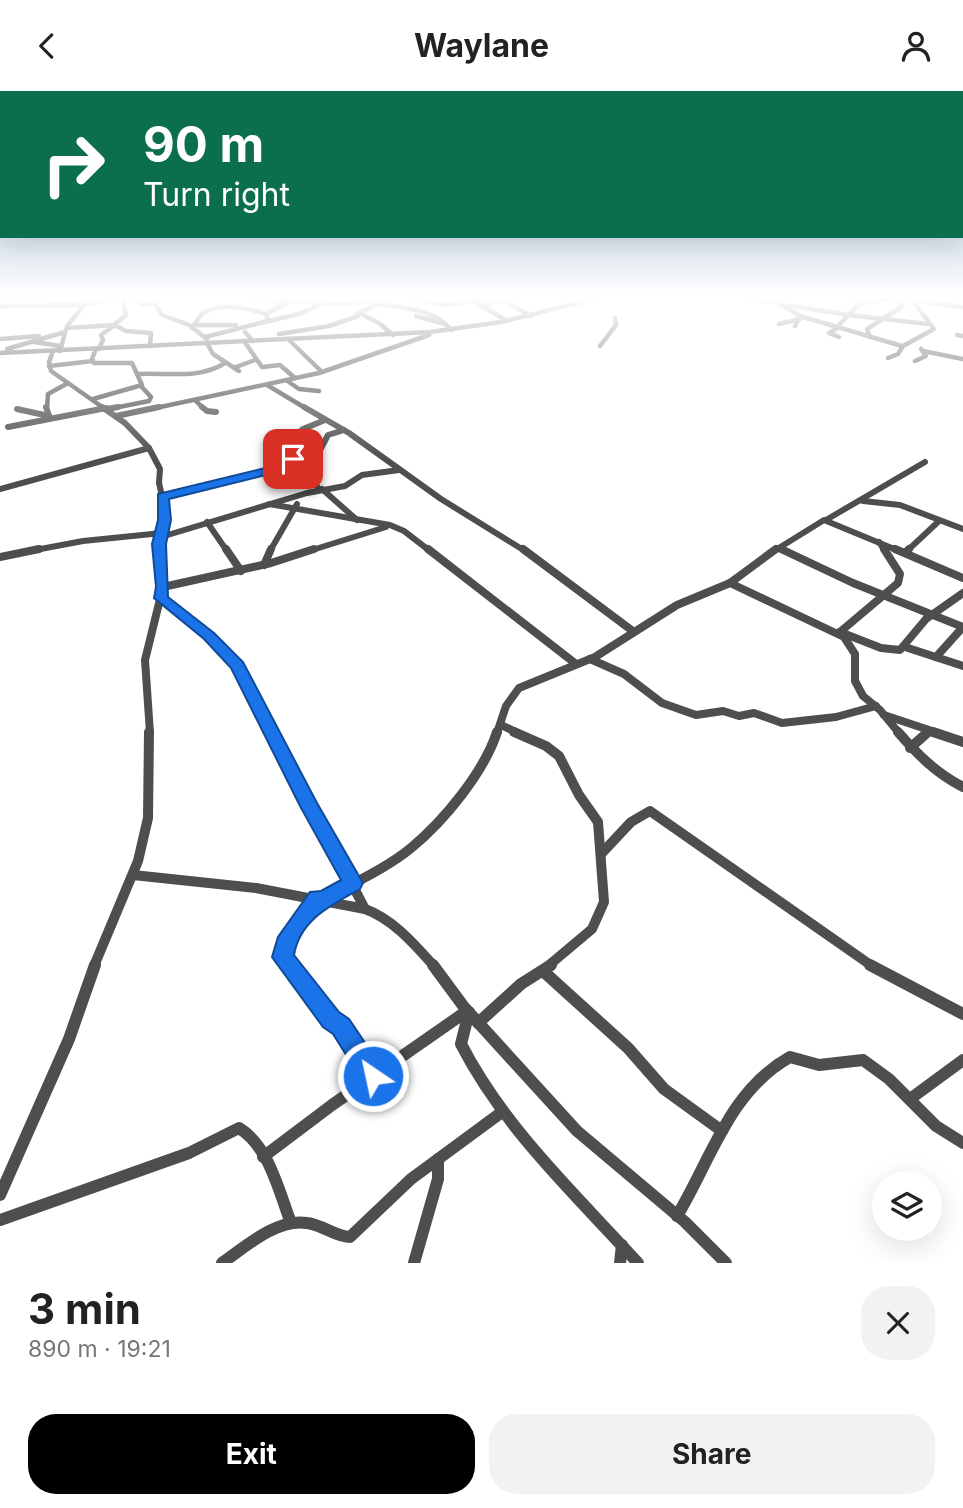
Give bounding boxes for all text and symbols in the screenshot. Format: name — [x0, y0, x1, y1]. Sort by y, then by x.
text: Waylane — [414, 26, 549, 65]
icon: back — [28, 27, 66, 65]
icon: person — [897, 27, 935, 65]
text: 90 m — [143, 115, 264, 174]
icon: right — [28, 119, 119, 210]
text: Turn right — [143, 175, 290, 214]
pin — [263, 429, 323, 489]
icon: arrive — [274, 440, 312, 478]
position arrow — [336, 1039, 410, 1113]
map controls — [872, 1171, 942, 1241]
button: layers — [872, 1171, 942, 1241]
text: 3 min — [28, 1283, 141, 1334]
button: close — [861, 1286, 935, 1360]
text: 890 m · 19:21 — [28, 1335, 171, 1363]
button: Exit — [28, 1414, 475, 1494]
button: Share — [489, 1414, 935, 1494]

